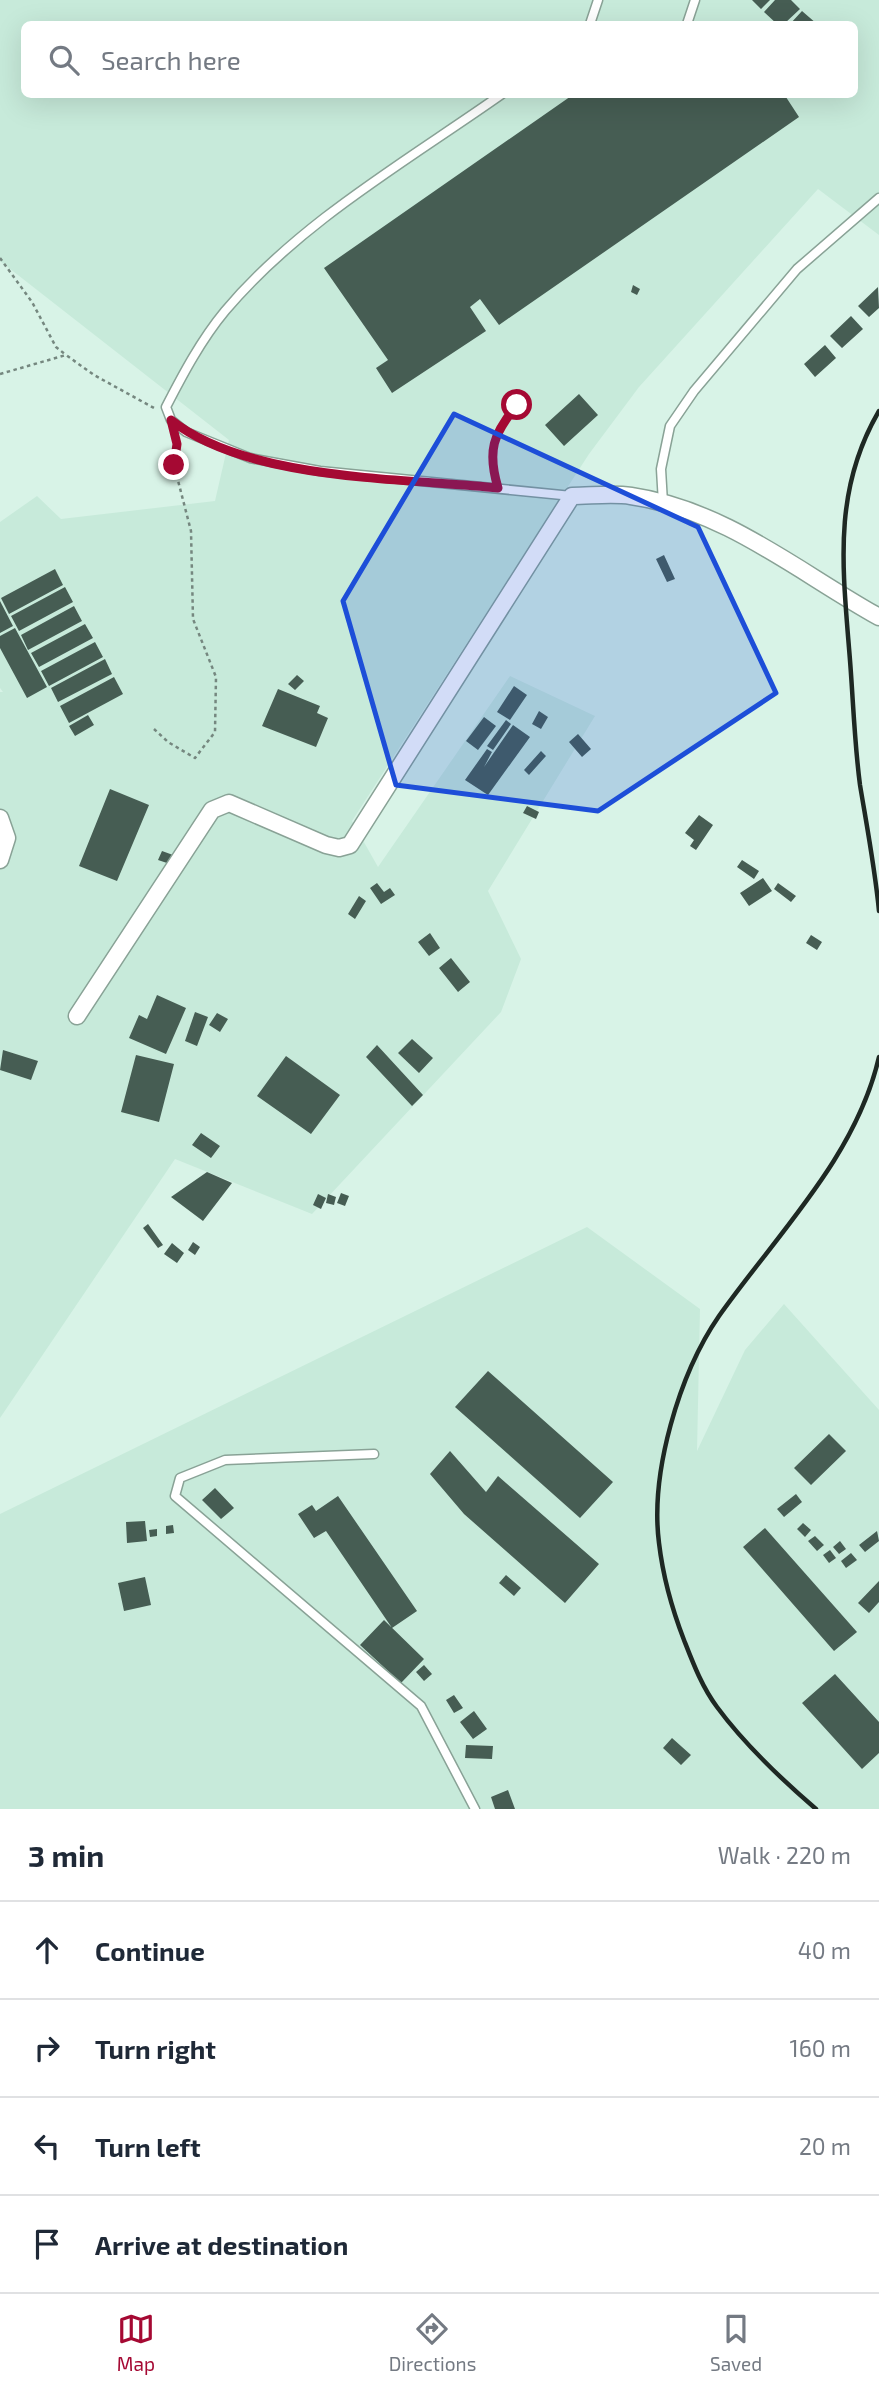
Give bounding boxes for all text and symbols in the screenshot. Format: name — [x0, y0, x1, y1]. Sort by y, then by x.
search box — [21, 21, 858, 98]
icon: search — [45, 41, 83, 79]
text: Search here — [101, 44, 241, 75]
route start — [501, 389, 532, 420]
route end — [158, 449, 189, 480]
text: 3 min — [28, 1837, 104, 1873]
text: Walk · 220 m — [718, 1841, 851, 1869]
icon: ahead — [28, 1931, 66, 1969]
text: Continue — [95, 1935, 205, 1966]
text: 40 m — [798, 1936, 851, 1964]
icon: right — [28, 2029, 66, 2067]
text: Turn right — [95, 2033, 216, 2064]
text: 160 m — [790, 2034, 851, 2062]
icon: left — [28, 2127, 66, 2165]
text: Turn left — [95, 2131, 201, 2162]
text: 20 m — [799, 2132, 851, 2160]
icon: arrive — [28, 2225, 66, 2263]
text: Arrive at destination — [95, 2229, 348, 2260]
tab: Map — [117, 2310, 155, 2375]
tab: Directions — [389, 2310, 476, 2375]
tab: Saved — [710, 2310, 762, 2375]

